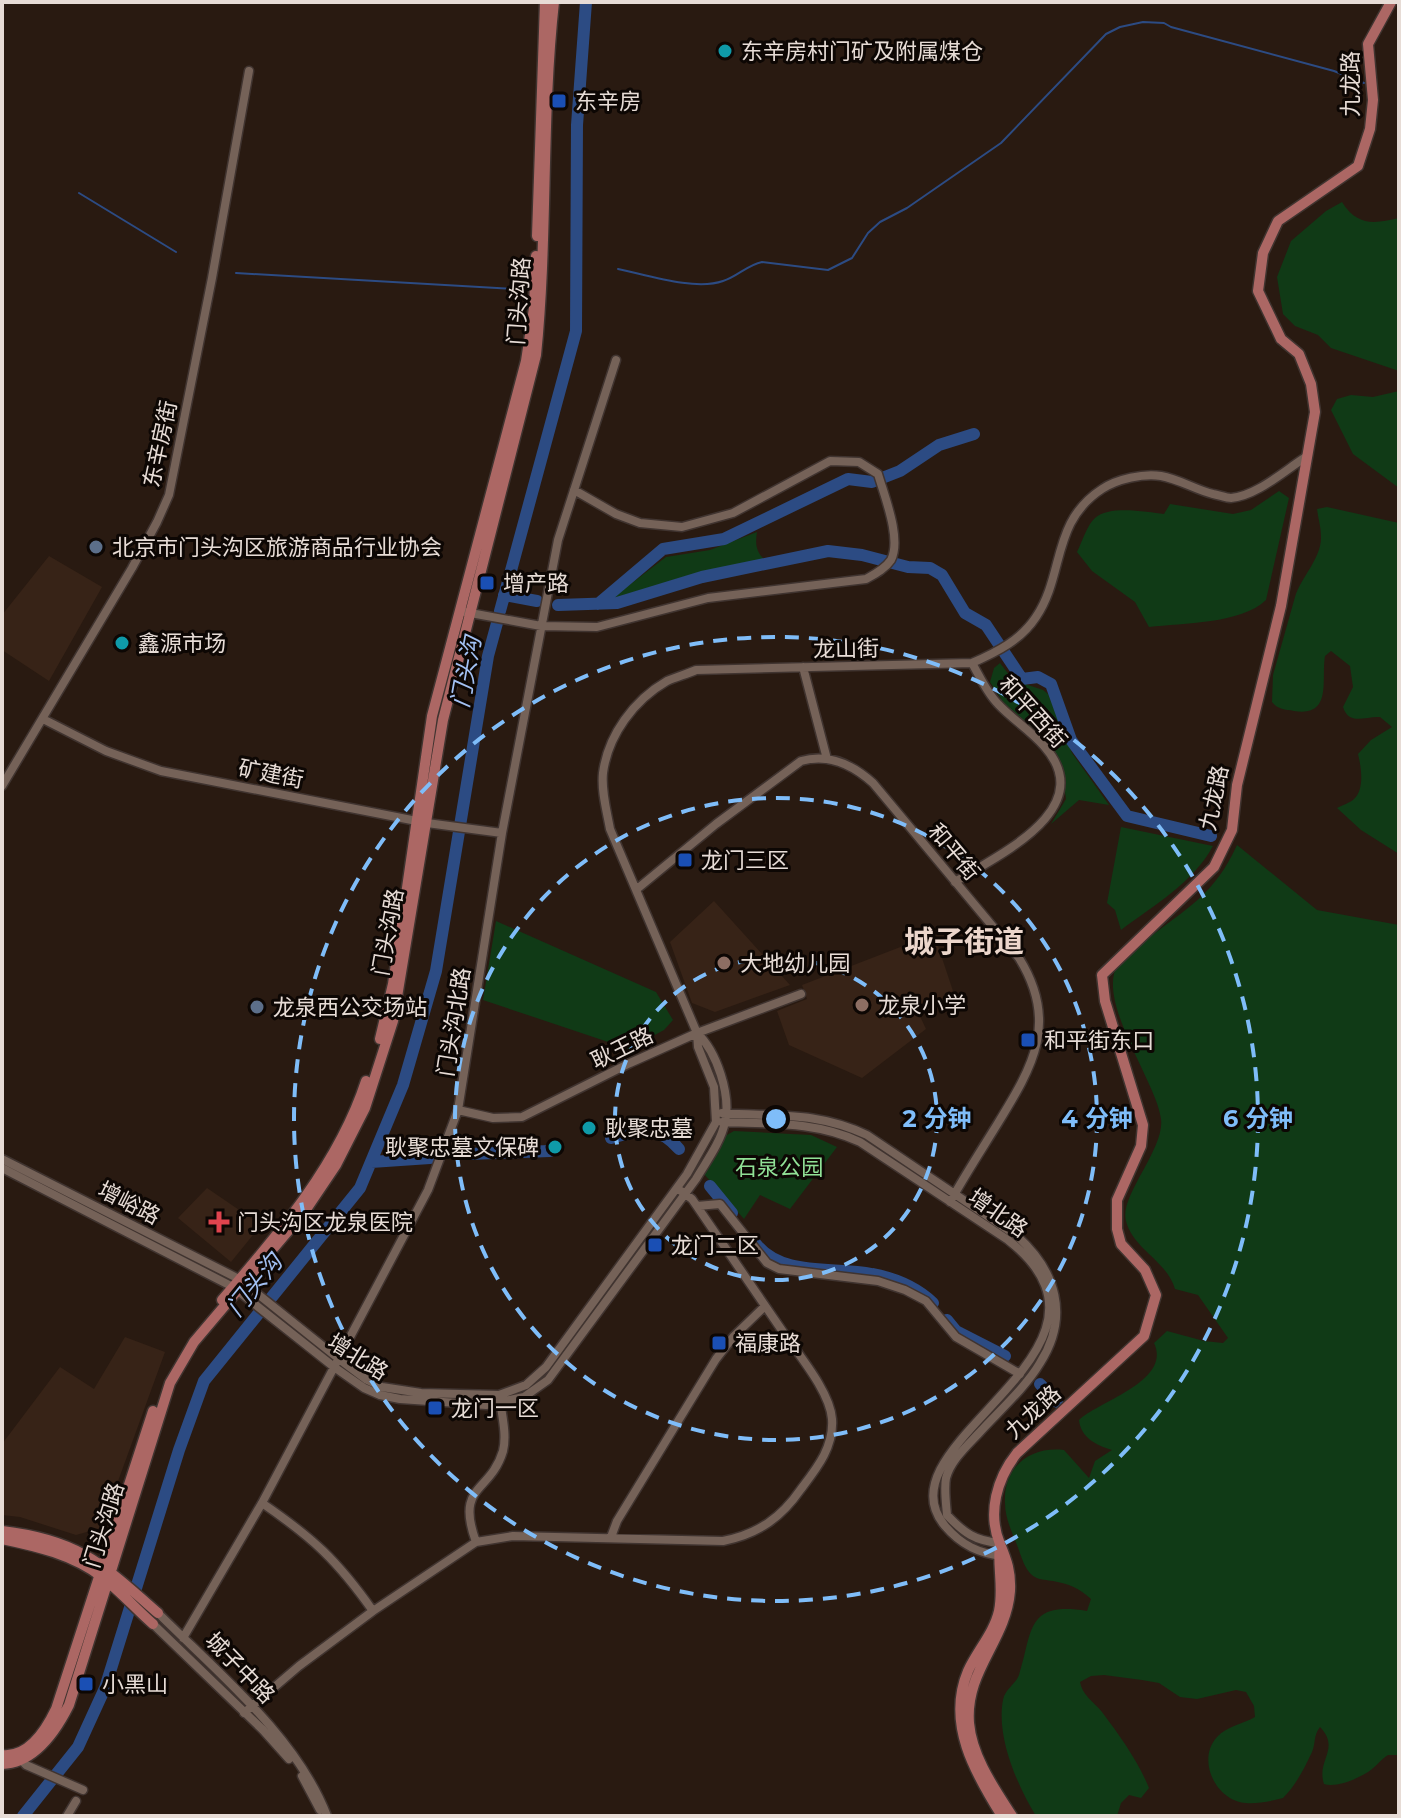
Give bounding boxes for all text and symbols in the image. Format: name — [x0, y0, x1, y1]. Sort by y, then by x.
place label: 东辛房村门矿及附属煤仓 — [741, 38, 983, 65]
marker: 东辛房村门矿及附属煤仓 — [716, 42, 734, 60]
street label: 九龙路 — [1337, 51, 1364, 117]
place label: 东辛房 — [575, 88, 641, 115]
marker: 东辛房 — [550, 92, 568, 110]
street label: 门头沟路 — [502, 256, 536, 346]
street label: 东辛房街 — [138, 398, 182, 490]
place label: 北京市门头沟区旅游商品行业协会 — [112, 534, 442, 561]
marker: 北京市门头沟区旅游商品行业协会 — [87, 538, 105, 556]
place label: 增产路 — [503, 570, 569, 597]
marker: 增产路 — [478, 574, 496, 592]
place label: 鑫源市场 — [138, 630, 226, 657]
water label: 门头沟 — [445, 631, 487, 710]
marker: 鑫源市场 — [113, 634, 131, 652]
street label: 龙山街 — [813, 635, 879, 663]
street label: 和平西街 — [994, 670, 1072, 754]
street label: 矿建街 — [236, 754, 306, 794]
street label: 九龙路 — [1194, 763, 1234, 833]
street label: 和平街 — [922, 818, 986, 886]
place label: 龙门三区 — [701, 847, 789, 874]
marker: 龙门三区 — [676, 851, 694, 869]
street label: 门头沟路 — [367, 886, 409, 978]
district label: 城子街道 — [904, 923, 1024, 960]
place label: 大地幼儿园 — [740, 950, 850, 977]
marker: 大地幼儿园 — [715, 954, 733, 972]
street label: 门头沟北路 — [432, 966, 476, 1078]
place label: 龙泉小学 — [878, 992, 966, 1019]
place label: 龙泉西公交场站 — [273, 994, 427, 1021]
marker: 龙泉小学 — [853, 996, 871, 1014]
marker: 龙泉西公交场站 — [248, 998, 266, 1016]
street label: 耿王路 — [586, 1021, 658, 1075]
place label: 和平街东口 — [1044, 1027, 1154, 1054]
marker: 和平街东口 — [1019, 1031, 1037, 1049]
text: 2 分钟 — [903, 1104, 971, 1133]
text: 4 分钟 — [1061, 1104, 1133, 1133]
text: 6 分钟 — [1223, 1104, 1293, 1133]
centre of rings — [762, 1105, 790, 1133]
place label: 耿聚忠墓 — [605, 1115, 693, 1142]
marker: 耿聚忠墓 — [580, 1119, 598, 1137]
place label: 耿聚忠墓文保碑 — [385, 1134, 539, 1161]
marker: 耿聚忠墓文保碑 — [546, 1138, 564, 1156]
park label: 石泉公园 — [735, 1154, 823, 1181]
street label: 增峪路 — [93, 1176, 165, 1230]
street label: 增北路 — [963, 1183, 1033, 1243]
place label: 门头沟区龙泉医院 — [237, 1209, 413, 1236]
marker: 门头沟区龙泉医院 — [208, 1211, 230, 1233]
place label: 龙门二区 — [671, 1232, 759, 1259]
marker: 龙门二区 — [646, 1236, 664, 1254]
water label: 门头沟 — [220, 1246, 290, 1322]
street label: 增北路 — [323, 1328, 393, 1386]
place label: 福康路 — [735, 1330, 801, 1357]
marker: 福康路 — [710, 1334, 728, 1352]
street label: 九龙路 — [1000, 1380, 1066, 1444]
place label: 龙门一区 — [451, 1395, 539, 1422]
marker: 龙门一区 — [426, 1399, 444, 1417]
street label: 门头沟路 — [78, 1479, 130, 1571]
street label: 城子中路 — [200, 1627, 280, 1709]
place label: 小黑山 — [102, 1671, 168, 1698]
marker: 小黑山 — [77, 1675, 95, 1693]

